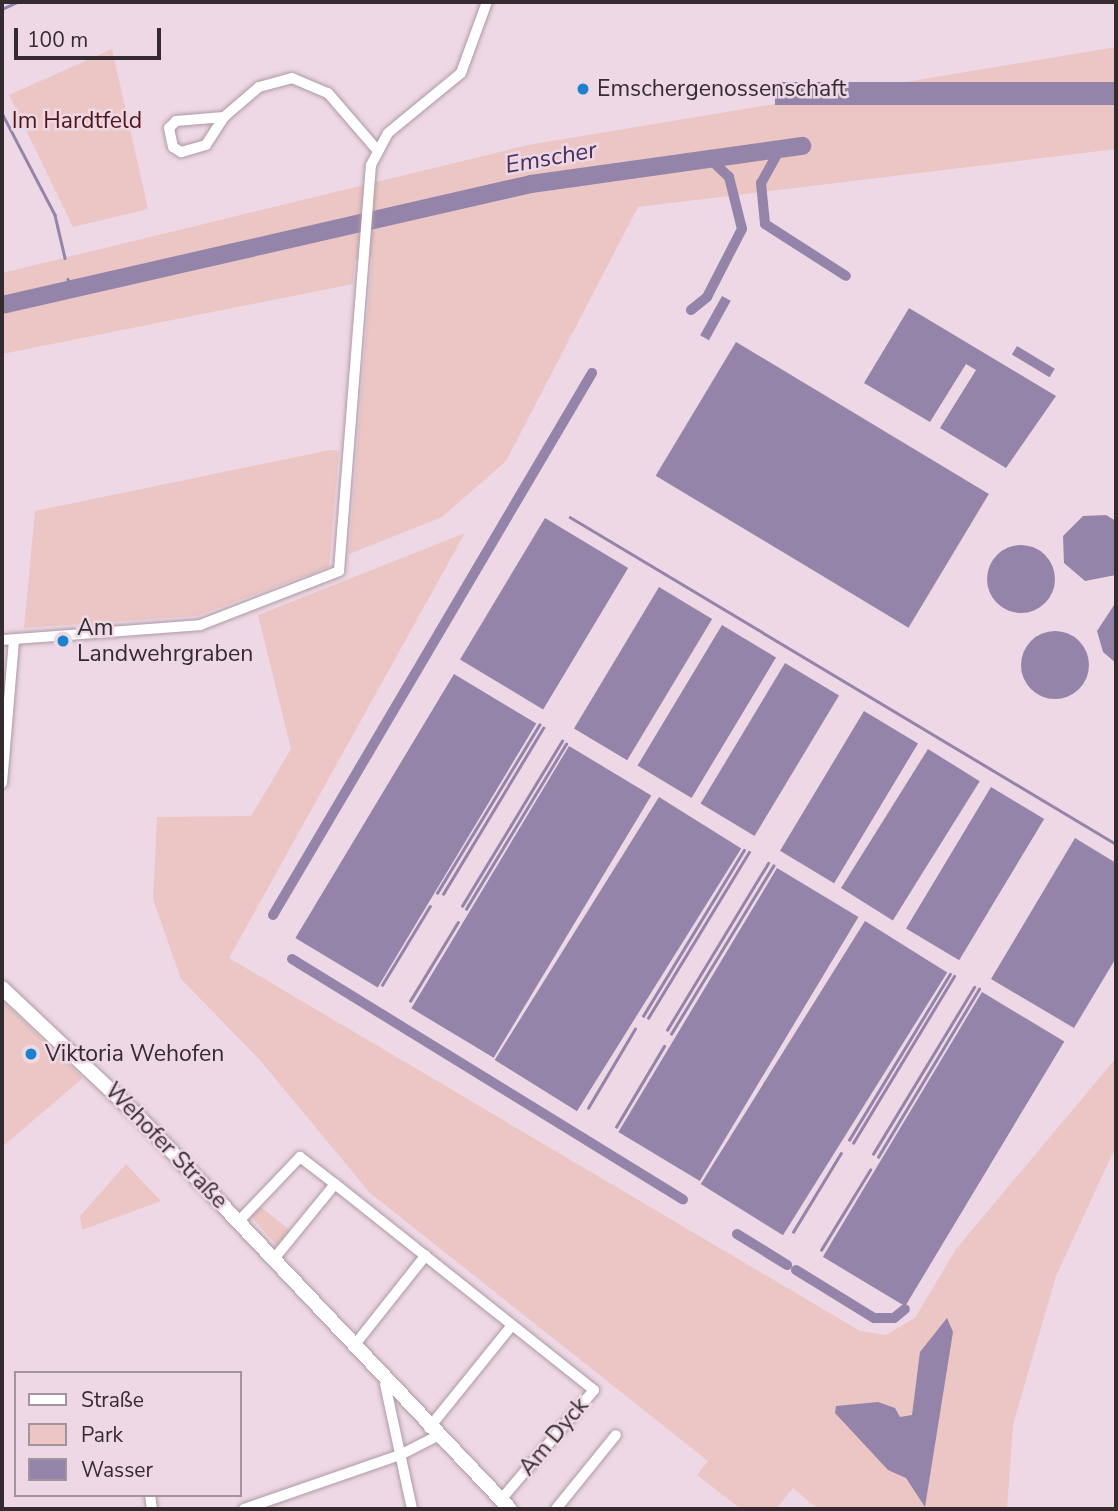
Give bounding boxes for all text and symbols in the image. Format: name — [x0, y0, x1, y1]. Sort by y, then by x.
scale bar — [18, 14, 164, 58]
text: 100 m — [27, 26, 88, 54]
place label: Emschergenossenschaft — [597, 75, 846, 103]
marker: Emschergenossenschaft — [575, 81, 591, 97]
park label: Im Hardtfeld — [12, 107, 142, 135]
water label: Emscher — [503, 136, 599, 180]
place label: Am Landwehrgraben — [77, 614, 253, 668]
marker: Am Landwehrgraben — [55, 633, 71, 649]
place label: Viktoria Wehofen — [45, 1040, 224, 1068]
marker: Viktoria Wehofen — [23, 1046, 39, 1062]
street label: Wehofer Straße — [99, 1077, 233, 1215]
legend — [14, 1371, 242, 1497]
text: Straße — [81, 1386, 144, 1414]
street label: Am Dyck — [513, 1392, 595, 1482]
text: Park — [81, 1421, 123, 1449]
text: Wasser — [81, 1456, 153, 1484]

